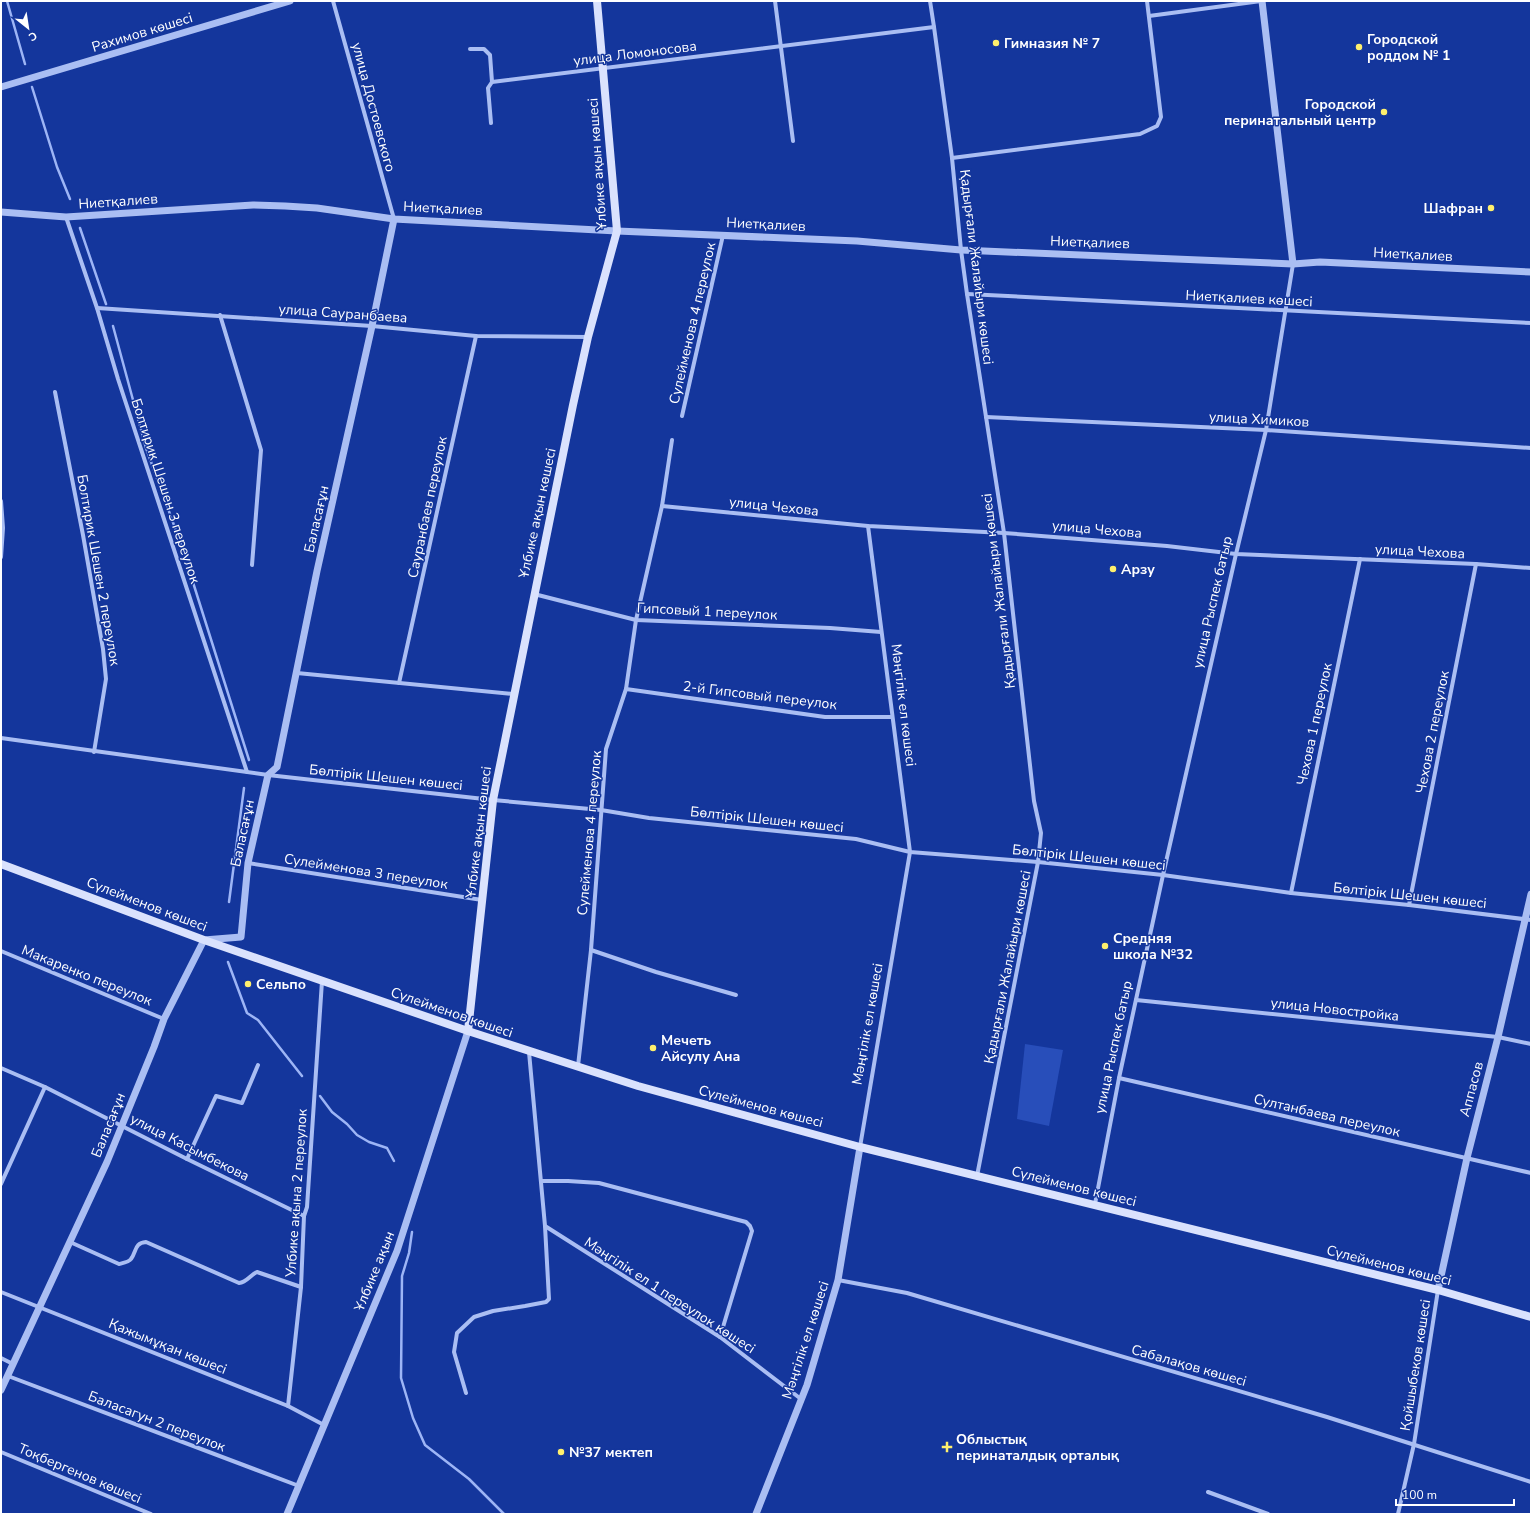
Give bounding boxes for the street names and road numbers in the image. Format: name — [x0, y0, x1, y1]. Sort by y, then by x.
street label: Рахимов көшесі — [89, 8, 195, 57]
street label: улица Ломоносова — [572, 37, 698, 70]
street label: улица Достоевского — [347, 40, 400, 174]
street label: Ұлбике ақын көшесі — [583, 97, 612, 232]
street label: Қадырғали Жалайыри көшесі — [955, 168, 998, 366]
street label: Ниетқалиев — [78, 189, 159, 214]
street label: Ниетқалиев — [403, 197, 484, 220]
street label: Ниетқалиев — [726, 213, 807, 236]
street label: Ниетқалиев — [1050, 232, 1130, 253]
street label: Сулейменова 4 переулок — [665, 240, 720, 406]
street label: Ниетқалиев — [1373, 243, 1454, 266]
street label: Ниетқалиев көшесі — [1185, 286, 1313, 311]
street label: улица Сауранбаева — [278, 300, 408, 327]
street label: Болтирик Шешен 3 переулок — [127, 396, 205, 587]
street label: улица Химиков — [1208, 407, 1310, 432]
street label: Сауранбаев переулок — [403, 434, 452, 580]
street label: Ұлбике ақын көшесі — [514, 446, 561, 581]
street label: Болтирик Шешен 2 переулок — [72, 473, 125, 668]
street label: Баласағұн — [300, 484, 333, 555]
street label: улица Чехова — [728, 492, 820, 521]
street label: Қадырғали Жалайыри көшесі — [977, 492, 1020, 690]
street label: улица Чехова — [1051, 516, 1143, 543]
street label: улица Рыспек батыр — [1188, 534, 1237, 670]
street label: улица Чехова — [1375, 540, 1465, 563]
street label: Гипсовый 1 переулок — [636, 598, 778, 625]
street label: Мәңгілік ел көшесі — [887, 643, 920, 767]
street label: Чехова 1 переулок — [1292, 660, 1337, 787]
street label: Чехова 2 переулок — [1411, 668, 1454, 795]
street label: 2-й Гипсовый переулок — [682, 677, 839, 714]
street label: Сулейменова 4 переулок — [573, 749, 606, 916]
street label: Бөлтірік Шешен көшесі — [308, 760, 464, 795]
street label: Ұлбике ақын көшесі — [461, 765, 496, 900]
street label: Баласағұн — [226, 798, 259, 869]
street label: Бөлтірік Шешен көшесі — [689, 802, 845, 837]
street label: Бөлтірік Шешен көшесі — [1011, 840, 1167, 875]
street label: Сулейменова 3 переулок — [283, 849, 450, 894]
street label: Қадырғали Жалайыри көшесі — [979, 869, 1036, 1065]
street label: Сүлейменов көшесі — [84, 873, 210, 936]
street label: Бөлтірік Шешен көшесі — [1332, 878, 1488, 913]
street label: Макаренко переулок — [19, 941, 155, 1011]
street label: Мәңгілік ел көшесі — [847, 962, 888, 1086]
street label: улица Рыспек батыр — [1090, 979, 1137, 1115]
street label: Сүлейменов көшесі — [388, 983, 515, 1042]
street label: улица Новостройка — [1270, 993, 1400, 1026]
street label: Аппасов — [1455, 1059, 1488, 1119]
street label: Сүлейменов көшесі — [697, 1081, 825, 1132]
street label: Султанбаева переулок — [1252, 1089, 1403, 1142]
street label: Баласағұн — [87, 1090, 130, 1160]
street label: Улбике акына 2 переулок — [281, 1108, 312, 1279]
street label: улица Касымбекова — [127, 1109, 253, 1186]
street label: Сүлейменов көшесі — [1009, 1162, 1138, 1211]
street label: Ұлбике ақын — [349, 1228, 399, 1315]
street label: Мәңгілік ел 1 переулок көшесі — [580, 1233, 759, 1358]
street label: Сүлейменов көшесі — [1324, 1241, 1453, 1290]
street label: Мәңгілік ел көшесі — [777, 1279, 834, 1402]
street label: Қойшыбеков көшесі — [1396, 1298, 1435, 1432]
street label: Қажымұқан көшесі — [106, 1314, 230, 1379]
street label: Сабалақов көшесі — [1129, 1340, 1249, 1391]
street label: Баласагун 2 переулок — [85, 1387, 229, 1457]
street label: Тоқбергенов көшесі — [15, 1439, 144, 1508]

